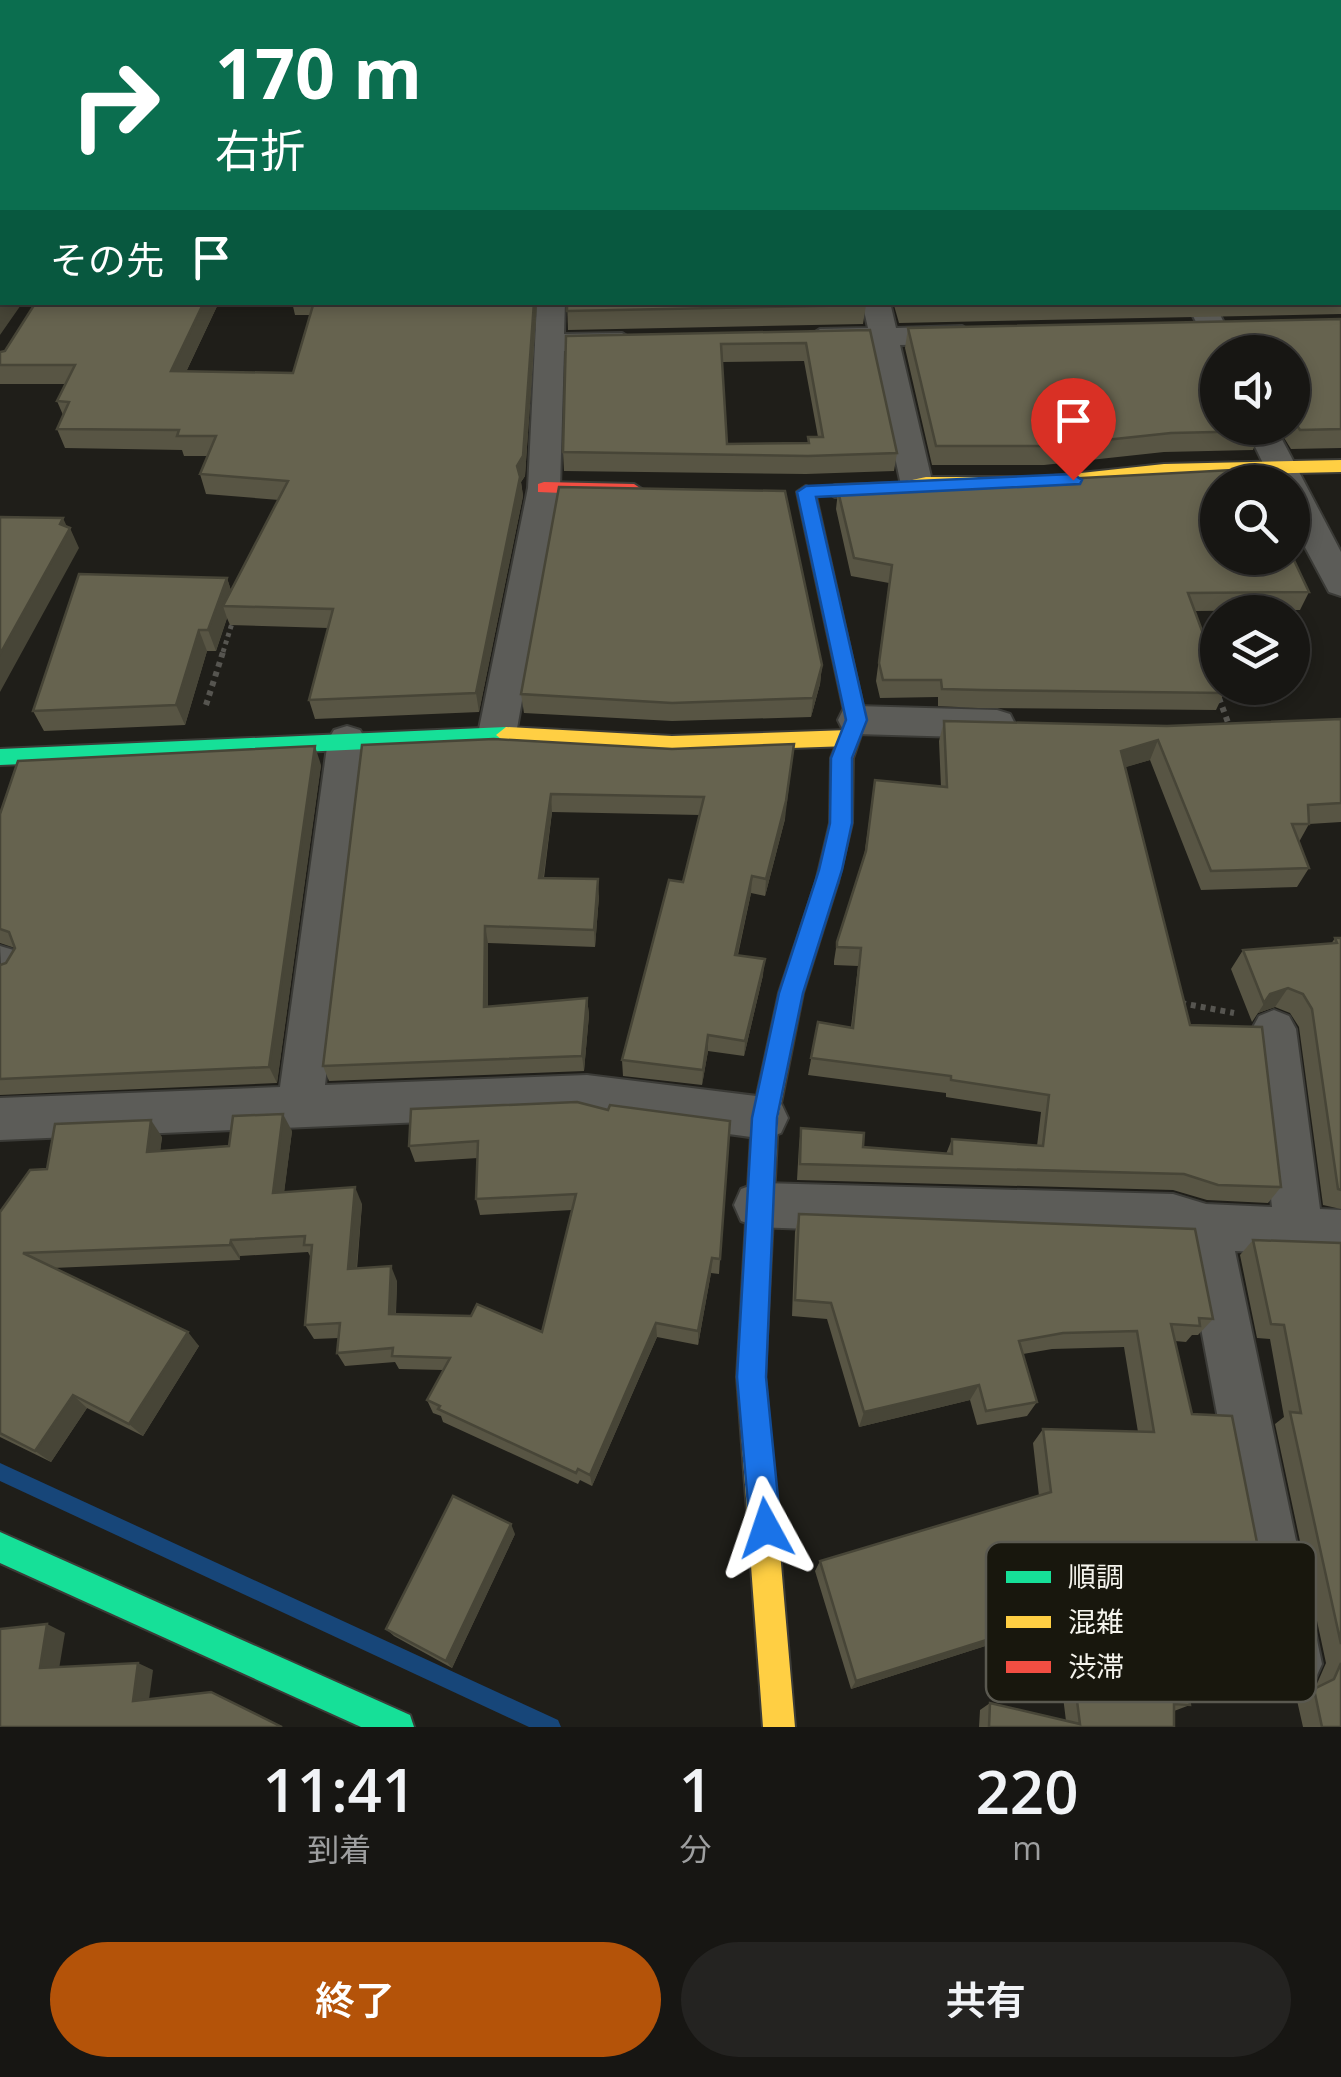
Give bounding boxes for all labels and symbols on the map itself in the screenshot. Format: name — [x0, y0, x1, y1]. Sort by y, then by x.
pin — [1031, 378, 1116, 481]
position arrow — [714, 1476, 818, 1580]
legend — [986, 1542, 1316, 1702]
text: 順調 — [1068, 1557, 1124, 1595]
text: 混雑 — [1068, 1602, 1124, 1640]
text: 渋滞 — [1068, 1647, 1124, 1685]

